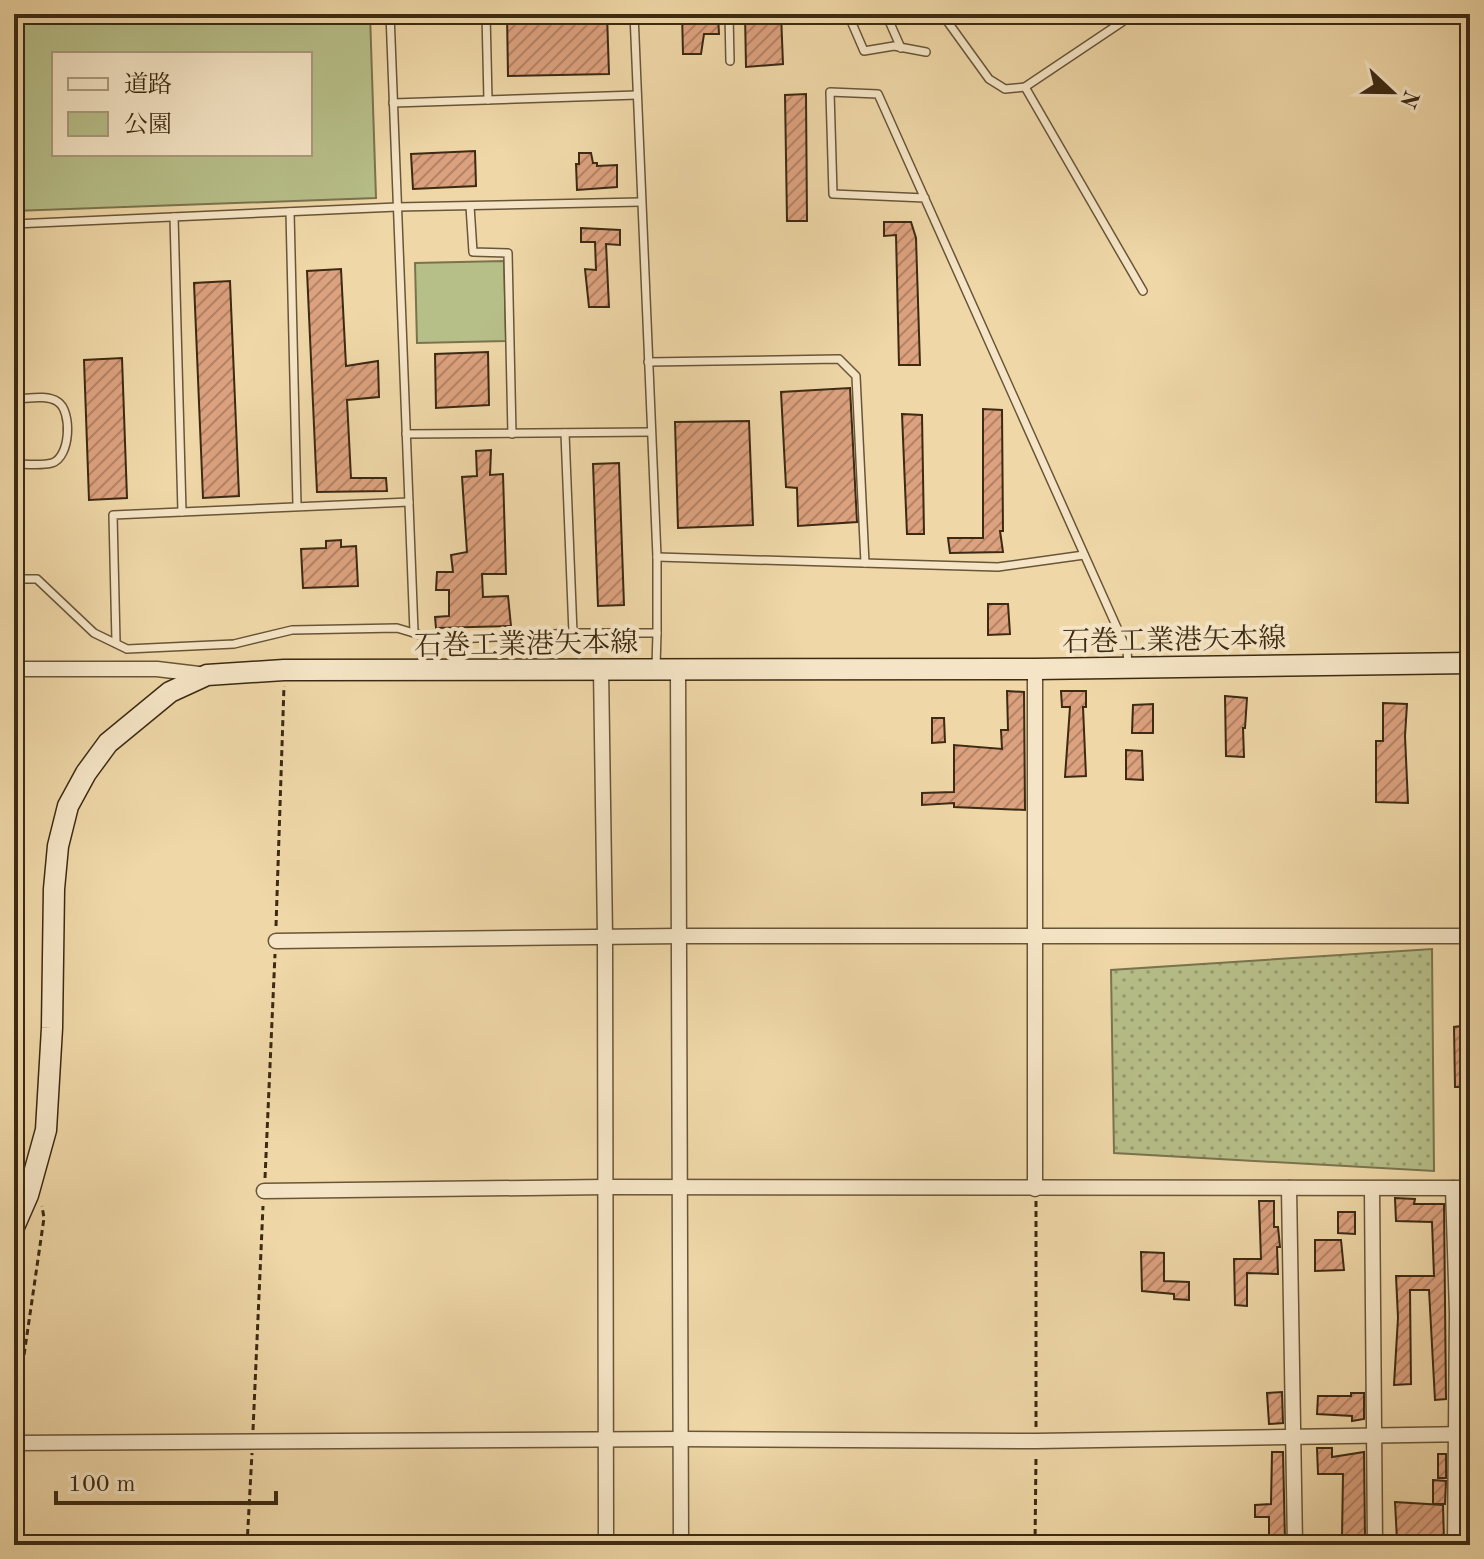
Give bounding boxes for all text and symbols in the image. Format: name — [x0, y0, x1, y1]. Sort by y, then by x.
legend — [52, 52, 312, 156]
north arrow — [1352, 52, 1432, 132]
text: 道路 — [124, 71, 172, 98]
text: N — [1395, 87, 1422, 111]
text: 公園 — [124, 112, 172, 138]
street label: 石巻工業港矢本線 — [1062, 623, 1286, 658]
street label: 石巻工業港矢本線 — [414, 627, 638, 662]
scale bar — [56, 1455, 276, 1505]
text: 100 m — [68, 1473, 136, 1497]

